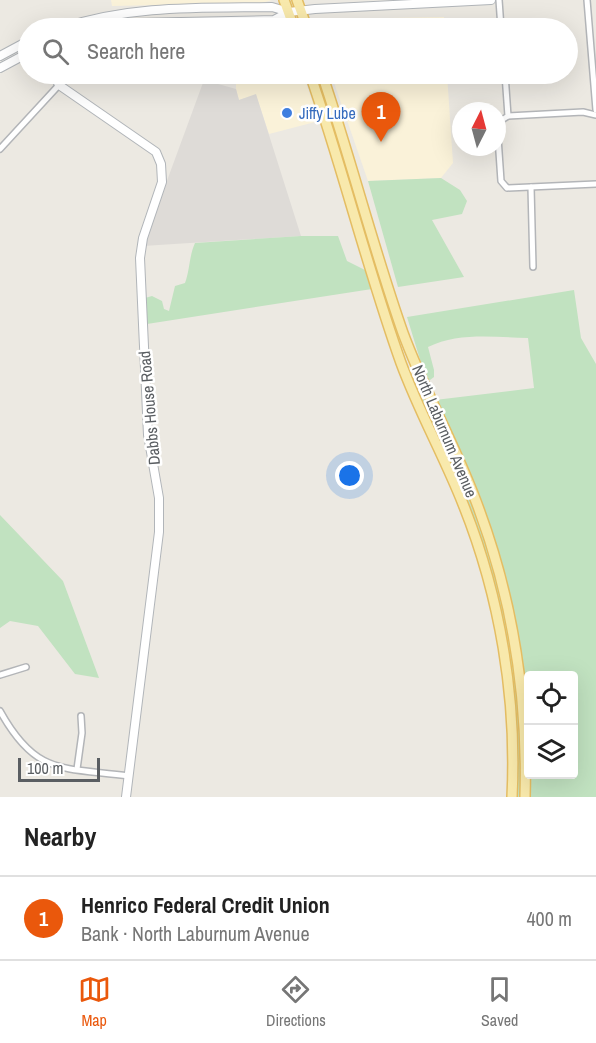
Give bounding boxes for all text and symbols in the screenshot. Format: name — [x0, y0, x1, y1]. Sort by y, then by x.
search box — [18, 18, 578, 84]
icon: search — [39, 35, 72, 68]
text: Search here — [87, 36, 185, 66]
pin: 1 — [362, 92, 400, 142]
place label: Jiffy Lube — [299, 102, 356, 124]
north arrow — [452, 102, 506, 156]
marker: Jiffy Lube — [280, 106, 294, 120]
street label: Dabbs House Road — [133, 350, 165, 466]
street label: North Laburnum Avenue — [407, 361, 483, 501]
your location — [335, 461, 364, 490]
map controls — [524, 671, 578, 779]
button: locate — [524, 671, 578, 725]
button: layers — [524, 725, 578, 779]
scale bar — [18, 755, 100, 782]
text: 100 m — [27, 757, 63, 779]
text: Nearby — [24, 819, 96, 854]
text: Henrico Federal Credit Union — [81, 890, 330, 920]
text: 1 — [39, 905, 48, 932]
text: 400 m — [526, 905, 572, 932]
text: Bank · North Laburnum Avenue — [81, 920, 310, 947]
tab: Map — [78, 973, 111, 1031]
tab: Directions — [266, 973, 326, 1031]
tab: Saved — [481, 973, 518, 1031]

